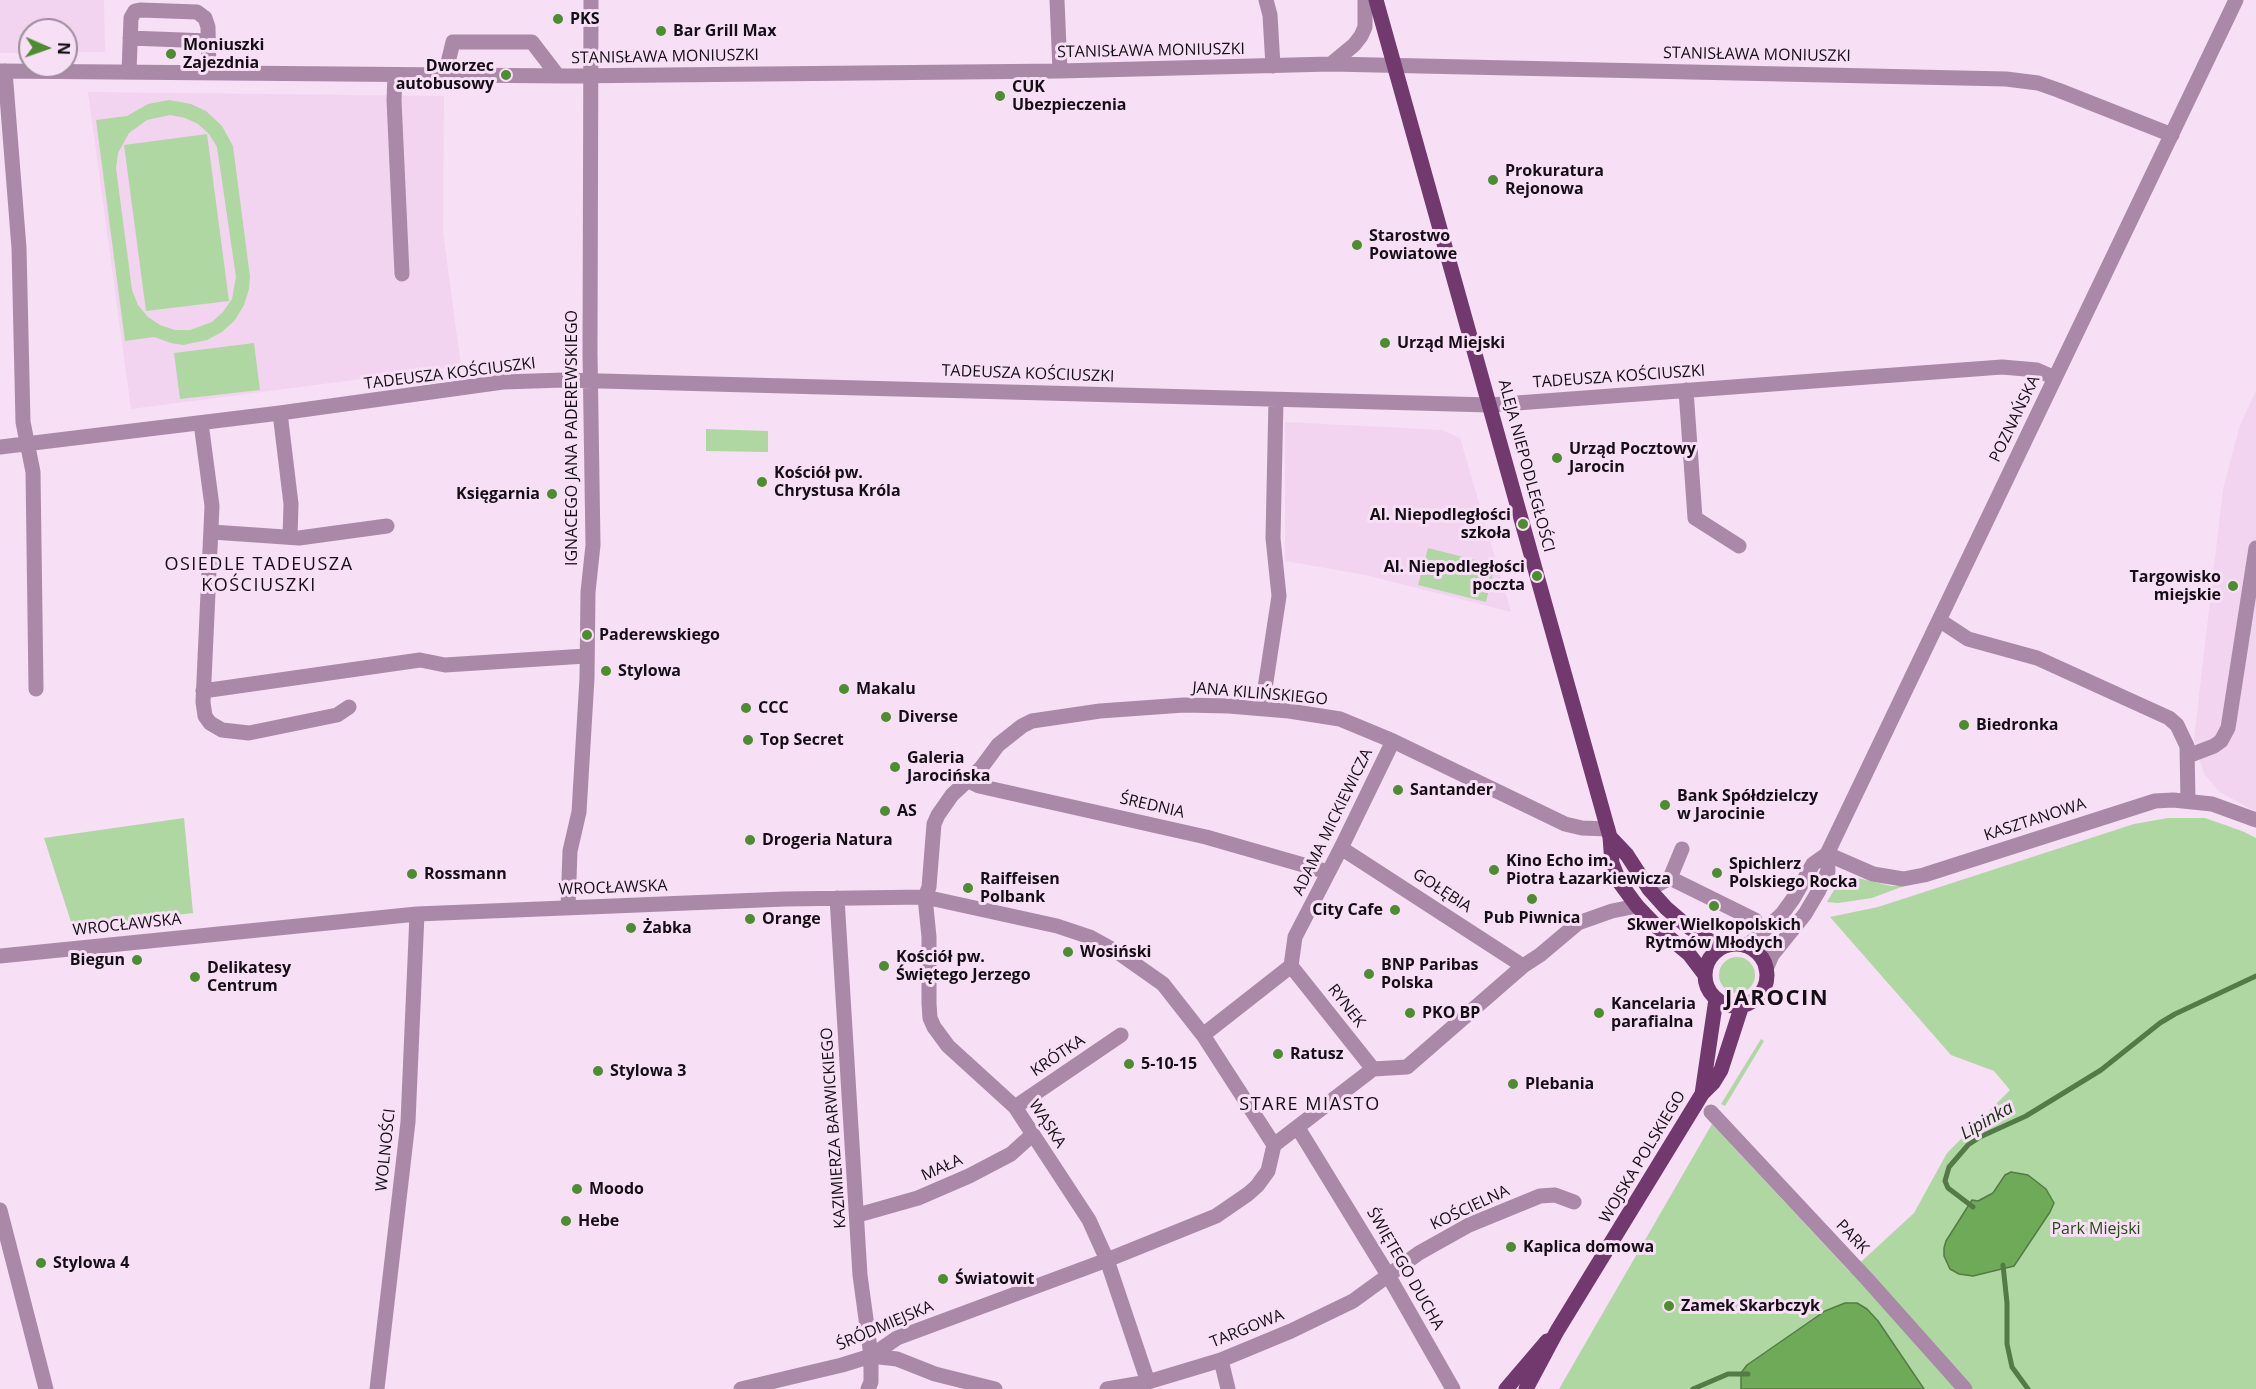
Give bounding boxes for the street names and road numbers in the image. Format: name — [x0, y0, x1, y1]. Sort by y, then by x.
street label: STANISŁAWA MONIUSZKI — [1057, 40, 1245, 62]
street label: STANISŁAWA MONIUSZKI — [1663, 44, 1851, 66]
street label: STANISŁAWA MONIUSZKI — [571, 46, 759, 68]
street label: IGNACEGO JANA PADEREWSKIEGO — [562, 310, 582, 566]
street label: TADEUSZA KOŚCIUSZKI — [363, 354, 537, 394]
street label: TADEUSZA KOŚCIUSZKI — [941, 361, 1115, 387]
street label: TADEUSZA KOŚCIUSZKI — [1532, 361, 1706, 393]
street label: POZNAŃSKA — [1986, 372, 2044, 466]
street label: ALEJA NIEPODLEGŁOŚCI — [1494, 378, 1558, 554]
street label: JANA KILIŃSKIEGO — [1191, 679, 1329, 709]
street label: ADAMA MICKIEWICZA — [1289, 745, 1377, 899]
street label: ŚREDNIA — [1118, 789, 1186, 823]
street label: KASZTANOWA — [1982, 794, 2088, 846]
street label: GOŁĘBIA — [1409, 865, 1475, 917]
street label: WROCŁAWSKA — [558, 877, 668, 899]
street label: WROCŁAWSKA — [72, 910, 182, 940]
street label: RYNEK — [1323, 981, 1369, 1031]
street label: KAZIMIERZA BARWICKIEGO — [817, 1027, 851, 1229]
street label: KRÓTKA — [1027, 1031, 1089, 1081]
street label: WOJSKA POLSKIEGO — [1596, 1087, 1690, 1227]
street label: WĄSKA — [1024, 1096, 1070, 1152]
street label: WOLNOŚCI — [372, 1108, 400, 1192]
street label: MAŁA — [918, 1150, 966, 1186]
street label: KOŚCIELNA — [1427, 1181, 1513, 1235]
street label: ŚWIĘTEGO DUCHA — [1362, 1204, 1448, 1334]
street label: PARK — [1832, 1216, 1872, 1258]
street label: ŚRÓDMIEJSKA — [834, 1297, 936, 1355]
street label: TARGOWA — [1207, 1306, 1287, 1352]

